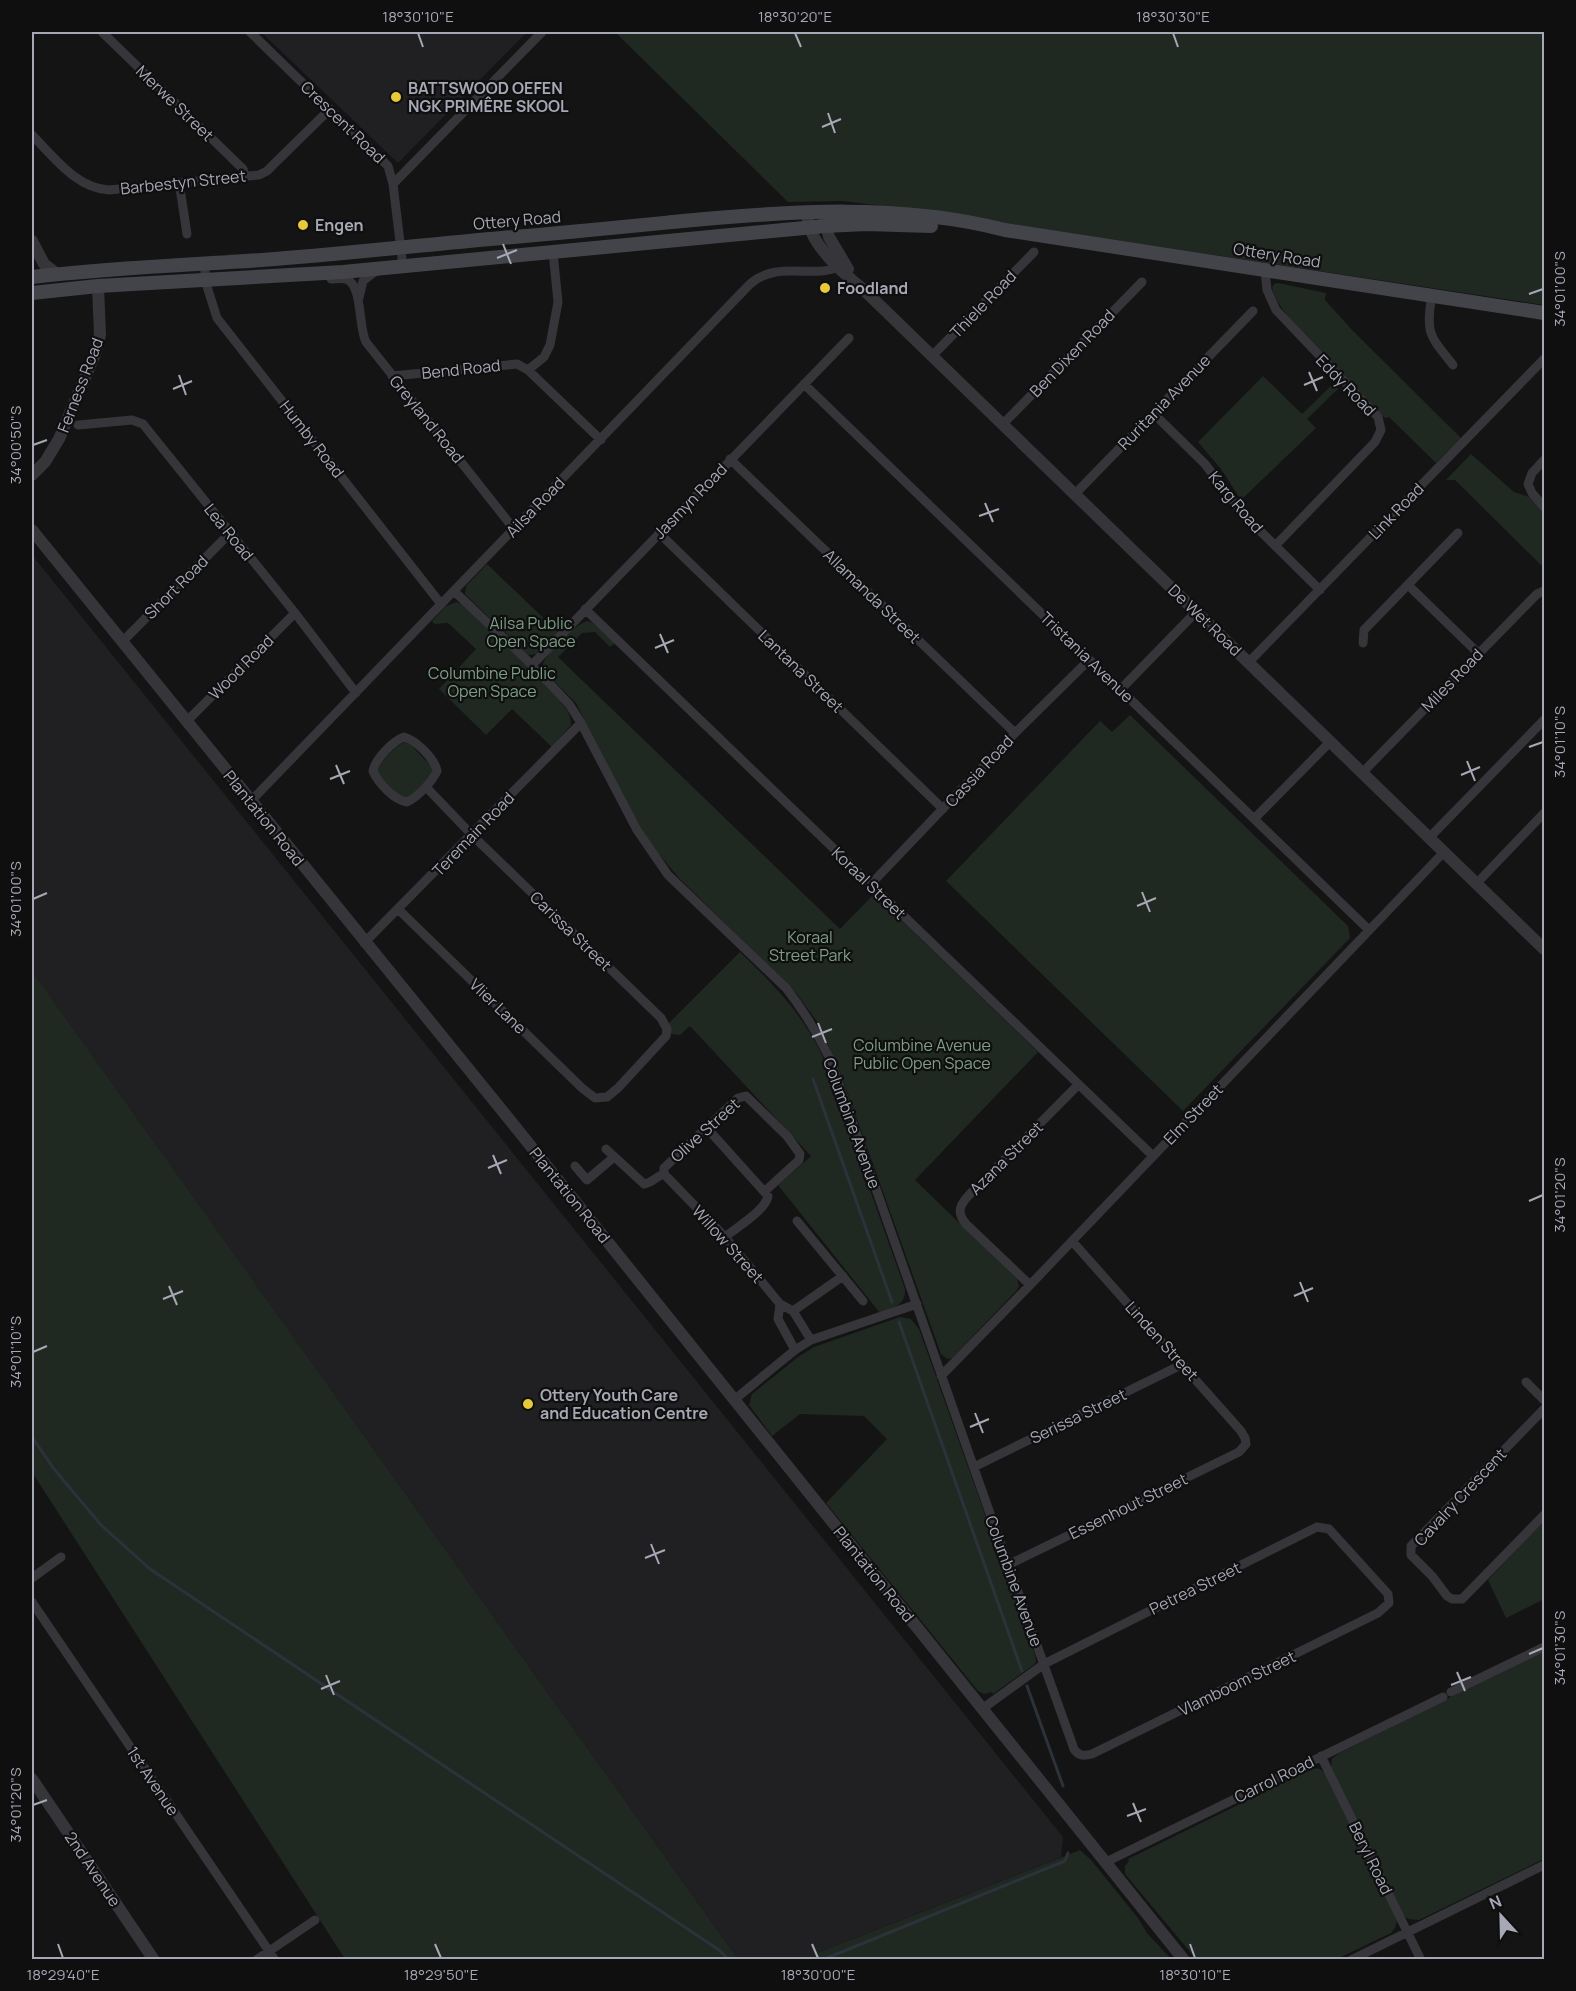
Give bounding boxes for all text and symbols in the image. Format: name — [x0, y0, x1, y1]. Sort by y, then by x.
text: 18°30'10"E — [382, 6, 454, 27]
text: 18°30'20"E — [758, 6, 832, 27]
text: 18°30'30"E — [1136, 6, 1210, 27]
street label: Merwe Street — [131, 60, 219, 146]
street label: Crescent Road — [296, 76, 390, 168]
place label: BATTSWOOD OEFEN NGK PRIMÊRE SKOOL — [408, 77, 569, 117]
marker: BATTSWOOD OEFEN NGK PRIMÊRE SKOOL — [389, 90, 403, 104]
street label: Barbestyn Street — [119, 164, 247, 200]
street label: Ottery Road — [472, 205, 562, 235]
place label: Engen — [315, 214, 364, 236]
marker: Engen — [296, 218, 310, 232]
street label: Ottery Road — [1232, 237, 1322, 273]
text: 34°01'00"S — [1549, 251, 1570, 327]
street label: Thiele Road — [945, 265, 1021, 343]
place label: Foodland — [837, 277, 908, 299]
marker: Foodland — [818, 281, 832, 295]
street label: Ben Dixen Road — [1025, 304, 1119, 402]
street label: Ferness Road — [52, 335, 108, 435]
street label: Eddy Road — [1311, 349, 1381, 421]
street label: Ruritania Avenue — [1113, 350, 1215, 454]
street label: Bend Road — [421, 354, 501, 384]
street label: Greyland Road — [385, 370, 469, 468]
street label: Humby Road — [275, 396, 349, 482]
text: 34°00'50"S — [5, 406, 26, 484]
street label: Jasmyn Road — [648, 458, 732, 544]
street label: Karg Road — [1204, 466, 1268, 538]
street label: Ailsa Road — [501, 472, 569, 542]
street label: Link Road — [1364, 478, 1428, 544]
street label: Lea Road — [199, 499, 259, 565]
street label: Allamanda Street — [819, 544, 925, 648]
street label: Short Road — [139, 550, 213, 624]
street label: De Wet Road — [1163, 579, 1247, 661]
street label: Tristania Avenue — [1035, 607, 1139, 707]
park label: Ailsa Public Open Space — [486, 612, 576, 652]
street label: Lantana Street — [754, 625, 848, 717]
street label: Wood Road — [204, 630, 278, 704]
street label: Miles Road — [1416, 644, 1488, 716]
park label: Columbine Public Open Space — [428, 662, 556, 702]
text: 34°01'10"S — [1549, 706, 1570, 778]
street label: Cassia Road — [940, 730, 1018, 812]
street label: Plantation Road — [219, 765, 309, 871]
street label: Teremain Road — [427, 787, 519, 881]
street label: Koraal Street — [827, 842, 911, 924]
text: 34°01'00"S — [5, 861, 26, 937]
street label: Carissa Street — [525, 886, 617, 976]
park label: Koraal Street Park — [769, 926, 852, 966]
street label: Vlier Lane — [465, 973, 531, 1039]
park label: Columbine Avenue Public Open Space — [853, 1034, 991, 1074]
street label: Columbine Avenue — [818, 1055, 886, 1191]
street label: Elm Street — [1158, 1079, 1228, 1149]
street label: Olive Street — [666, 1093, 744, 1167]
street label: Azana Street — [964, 1116, 1048, 1200]
street label: Plantation Road — [525, 1142, 615, 1248]
text: 34°01'20"S — [1549, 1158, 1570, 1232]
street label: Willow Street — [687, 1200, 769, 1288]
street label: Linden Street — [1120, 1297, 1204, 1385]
text: 34°01'10"S — [5, 1316, 26, 1388]
street label: Serissa Street — [1026, 1383, 1130, 1449]
place label: Ottery Youth Care and Education Centre — [540, 1384, 709, 1424]
marker: Ottery Youth Care and Education Centre — [521, 1397, 535, 1411]
street label: Cavalry Crescent — [1409, 1443, 1511, 1551]
street label: Essenhout Street — [1065, 1468, 1191, 1544]
street label: Columbine Avenue — [980, 1513, 1048, 1649]
street label: Plantation Road — [829, 1521, 919, 1627]
street label: Petrea Street — [1146, 1556, 1244, 1620]
text: 34°01'30"S — [1549, 1611, 1570, 1685]
street label: Vlamboom Street — [1175, 1645, 1299, 1721]
street label: 1st Avenue — [122, 1742, 184, 1820]
street label: Carrol Road — [1231, 1750, 1317, 1808]
text: 34°01'20"S — [5, 1768, 26, 1842]
street label: Beryl Road — [1344, 1818, 1398, 1898]
street label: 2nd Avenue — [60, 1827, 126, 1911]
north arrow — [1471, 1886, 1531, 1946]
text: N — [1486, 1890, 1505, 1914]
text: 18°29'40"E — [27, 1964, 100, 1985]
text: 18°29'50"E — [404, 1964, 478, 1985]
text: 18°30'00"E — [781, 1964, 855, 1985]
text: 18°30'10"E — [1159, 1964, 1231, 1985]

